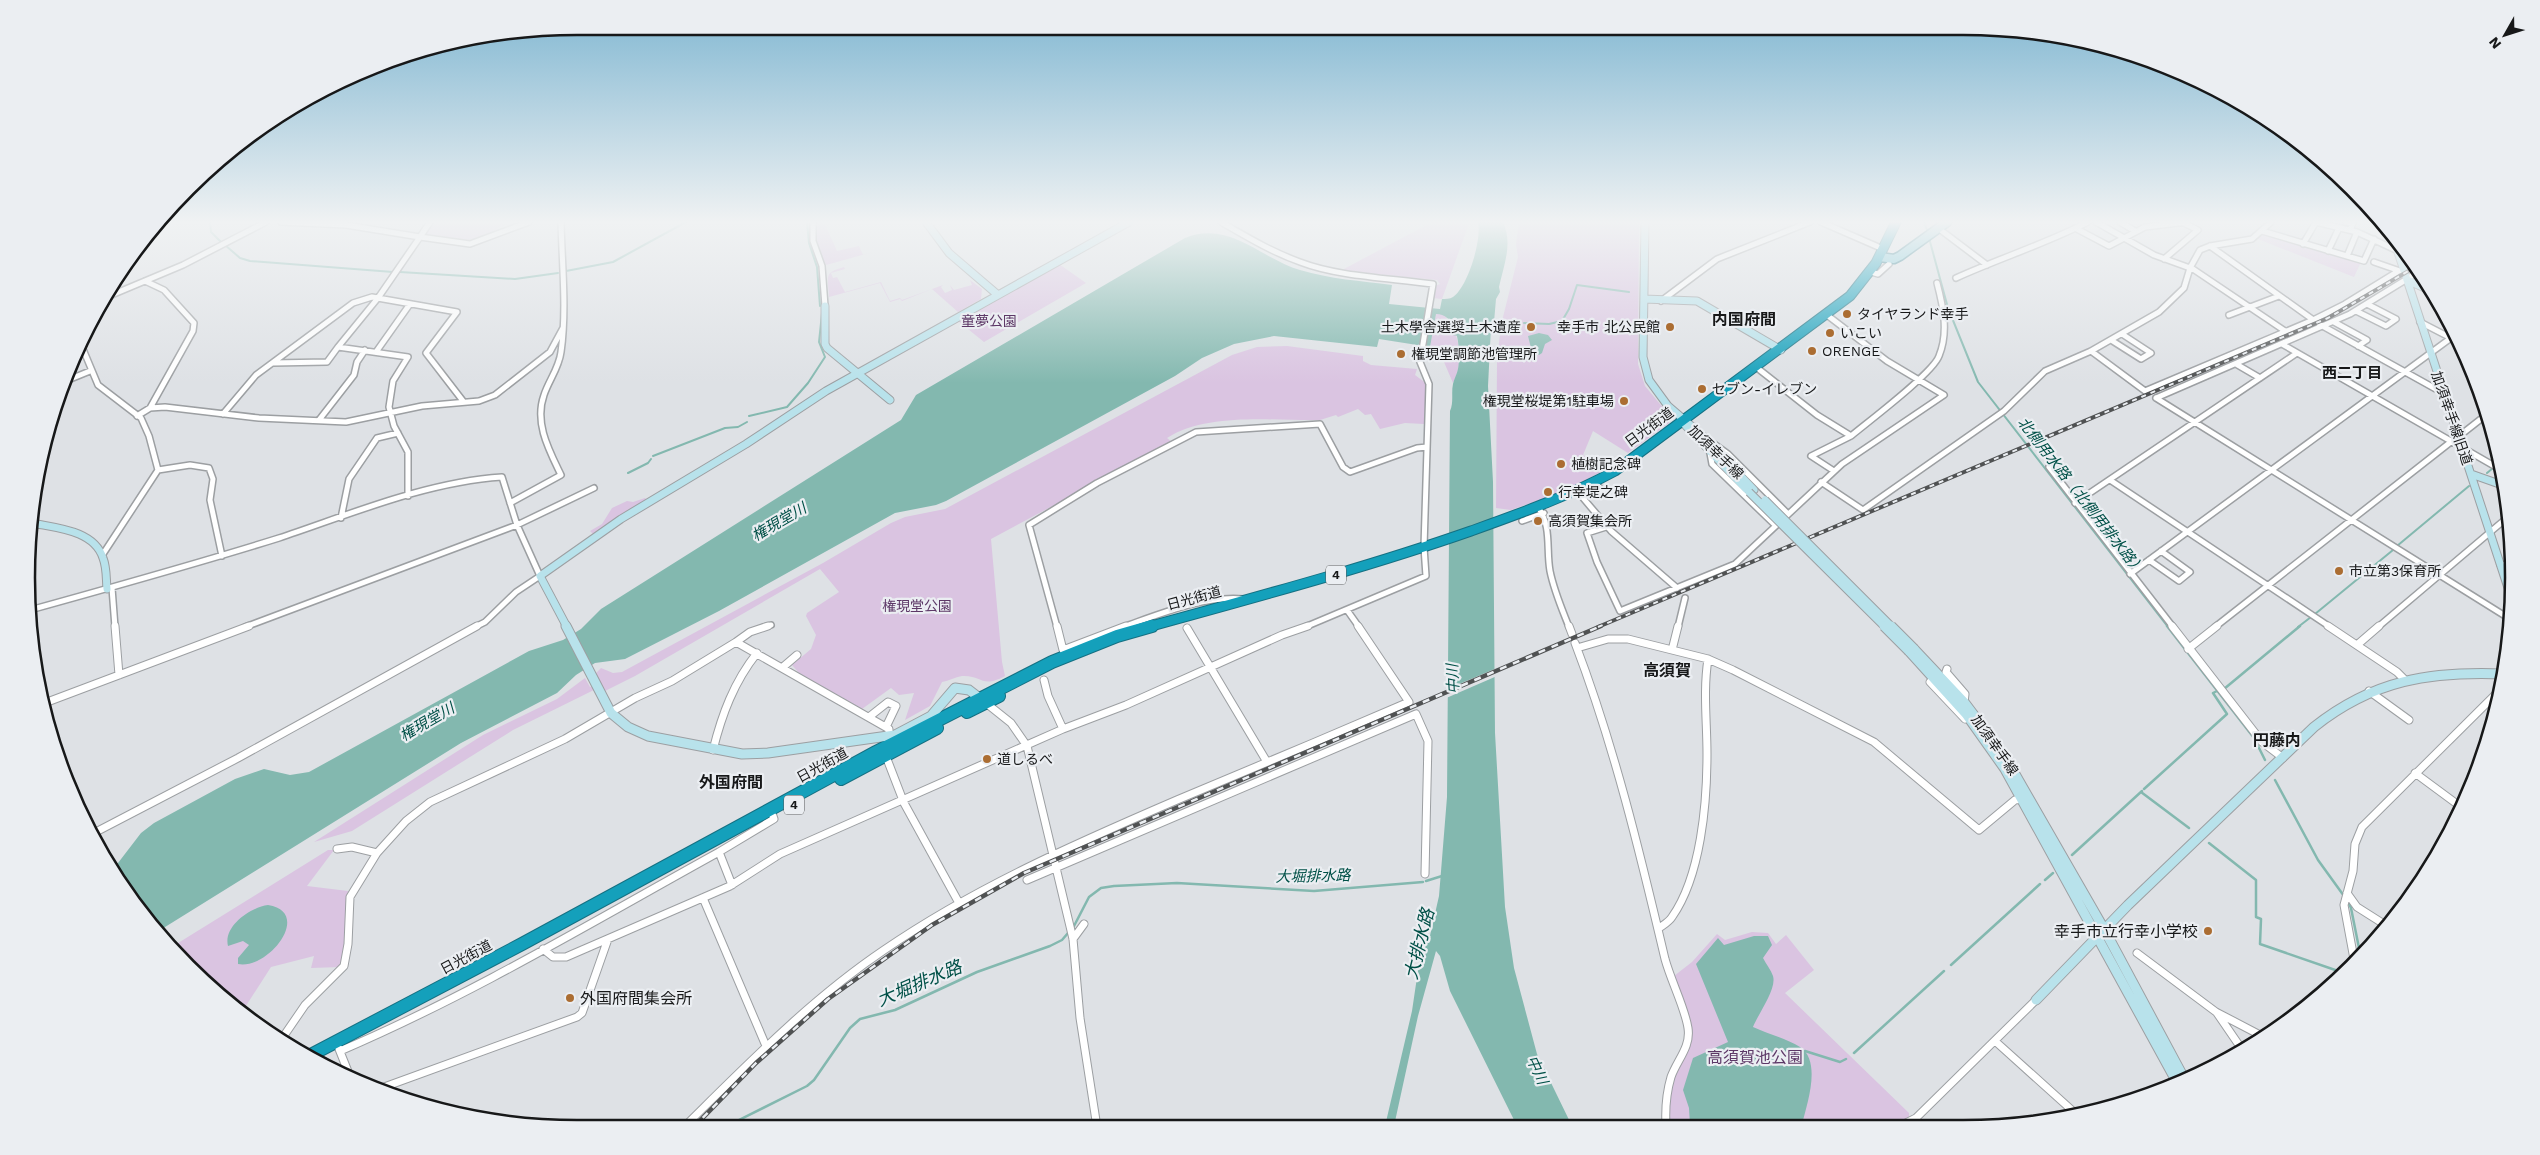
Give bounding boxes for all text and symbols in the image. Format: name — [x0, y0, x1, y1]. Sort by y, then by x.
north arrow — [2480, 10, 2530, 60]
text: N — [2485, 34, 2504, 52]
place label: タイヤランド幸手 — [1857, 306, 1969, 322]
marker: タイヤランド幸手 — [1841, 308, 1853, 320]
district label: 内国府間 — [1712, 310, 1776, 329]
park label: 童夢公園 — [961, 313, 1017, 329]
place label: 土木學舎選奨土木遺産 — [1381, 319, 1521, 335]
place label: 幸手市 北公民館 — [1557, 319, 1660, 335]
marker: 土木學舎選奨土木遺産 — [1525, 321, 1537, 333]
marker: 幸手市 北公民館 — [1664, 321, 1676, 333]
place label: いこい — [1840, 325, 1882, 341]
marker: いこい — [1824, 327, 1836, 339]
place label: ORENGE — [1822, 343, 1880, 359]
marker: ORENGE — [1806, 345, 1818, 357]
place label: 権現堂調節池管理所 — [1411, 346, 1537, 362]
marker: 権現堂調節池管理所 — [1395, 348, 1407, 360]
district label: 西二丁目 — [2322, 364, 2382, 382]
street label: 加須幸手線旧道 — [2428, 369, 2476, 467]
place label: セブン-イレブン — [1712, 381, 1817, 397]
marker: セブン-イレブン — [1696, 383, 1708, 395]
place label: 権現堂桜堤第1駐車場 — [1483, 393, 1614, 409]
marker: 権現堂桜堤第1駐車場 — [1618, 395, 1630, 407]
street label: 日光街道 — [1622, 404, 1676, 450]
water label: 北側用水路（北側用排水路） — [2014, 414, 2148, 578]
street label: 加須幸手線 — [1685, 422, 1747, 482]
place label: 植樹記念碑 — [1571, 456, 1641, 472]
marker: 植樹記念碑 — [1555, 458, 1567, 470]
place label: 行幸堤之碑 — [1558, 484, 1628, 500]
marker: 行幸堤之碑 — [1542, 486, 1554, 498]
water label: 権現堂川 — [749, 498, 811, 545]
place label: 高須賀集会所 — [1548, 513, 1632, 529]
marker: 高須賀集会所 — [1532, 515, 1544, 527]
place label: 市立第3保育所 — [2349, 563, 2441, 579]
marker: 市立第3保育所 — [2333, 565, 2345, 577]
road number: 4 — [1326, 566, 1346, 584]
street label: 日光街道 — [1165, 583, 1223, 613]
park label: 権現堂公園 — [882, 598, 952, 614]
district label: 高須賀 — [1643, 661, 1691, 680]
water label: 中川 — [1443, 662, 1463, 694]
water label: 権現堂川 — [397, 698, 459, 745]
street label: 加須幸手線 — [1968, 712, 2022, 778]
district label: 円藤内 — [2253, 731, 2301, 750]
street label: 日光街道 — [794, 744, 850, 786]
place label: 道しるべ — [997, 751, 1053, 767]
marker: 道しるべ — [981, 753, 993, 765]
district label: 外国府間 — [699, 773, 763, 792]
road number: 4 — [784, 796, 804, 814]
water label: 大堀排水路 — [1275, 866, 1353, 886]
water label: 大排水路 — [1400, 905, 1438, 981]
place label: 幸手市立行幸小学校 — [2054, 922, 2198, 941]
marker: 幸手市立行幸小学校 — [2202, 925, 2214, 937]
street label: 日光街道 — [438, 937, 494, 977]
water label: 大堀排水路 — [873, 955, 966, 1010]
place label: 外国府間集会所 — [580, 989, 692, 1008]
marker: 外国府間集会所 — [564, 992, 576, 1004]
park label: 高須賀池公園 — [1707, 1048, 1803, 1067]
water label: 中川 — [1523, 1053, 1552, 1089]

